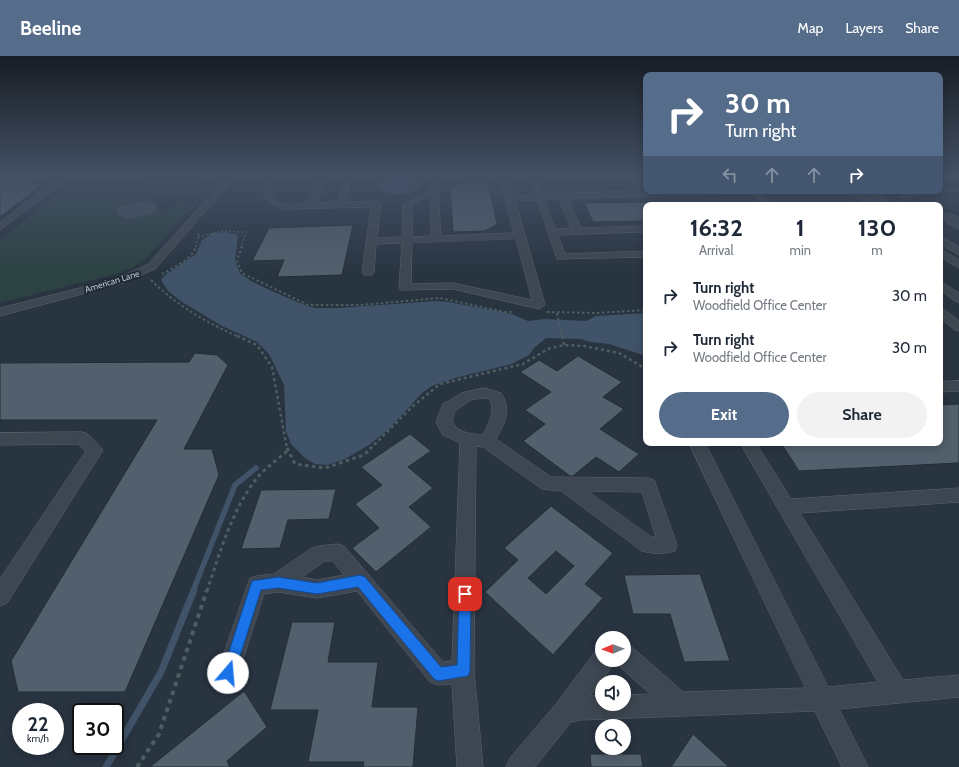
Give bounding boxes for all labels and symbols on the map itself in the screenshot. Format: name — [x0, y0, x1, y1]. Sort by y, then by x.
street label: American Lane — [83, 267, 141, 295]
pin — [448, 577, 482, 611]
north arrow — [595, 631, 631, 667]
position arrow — [207, 652, 249, 694]
speed limit sign: 30 — [72, 703, 124, 755]

